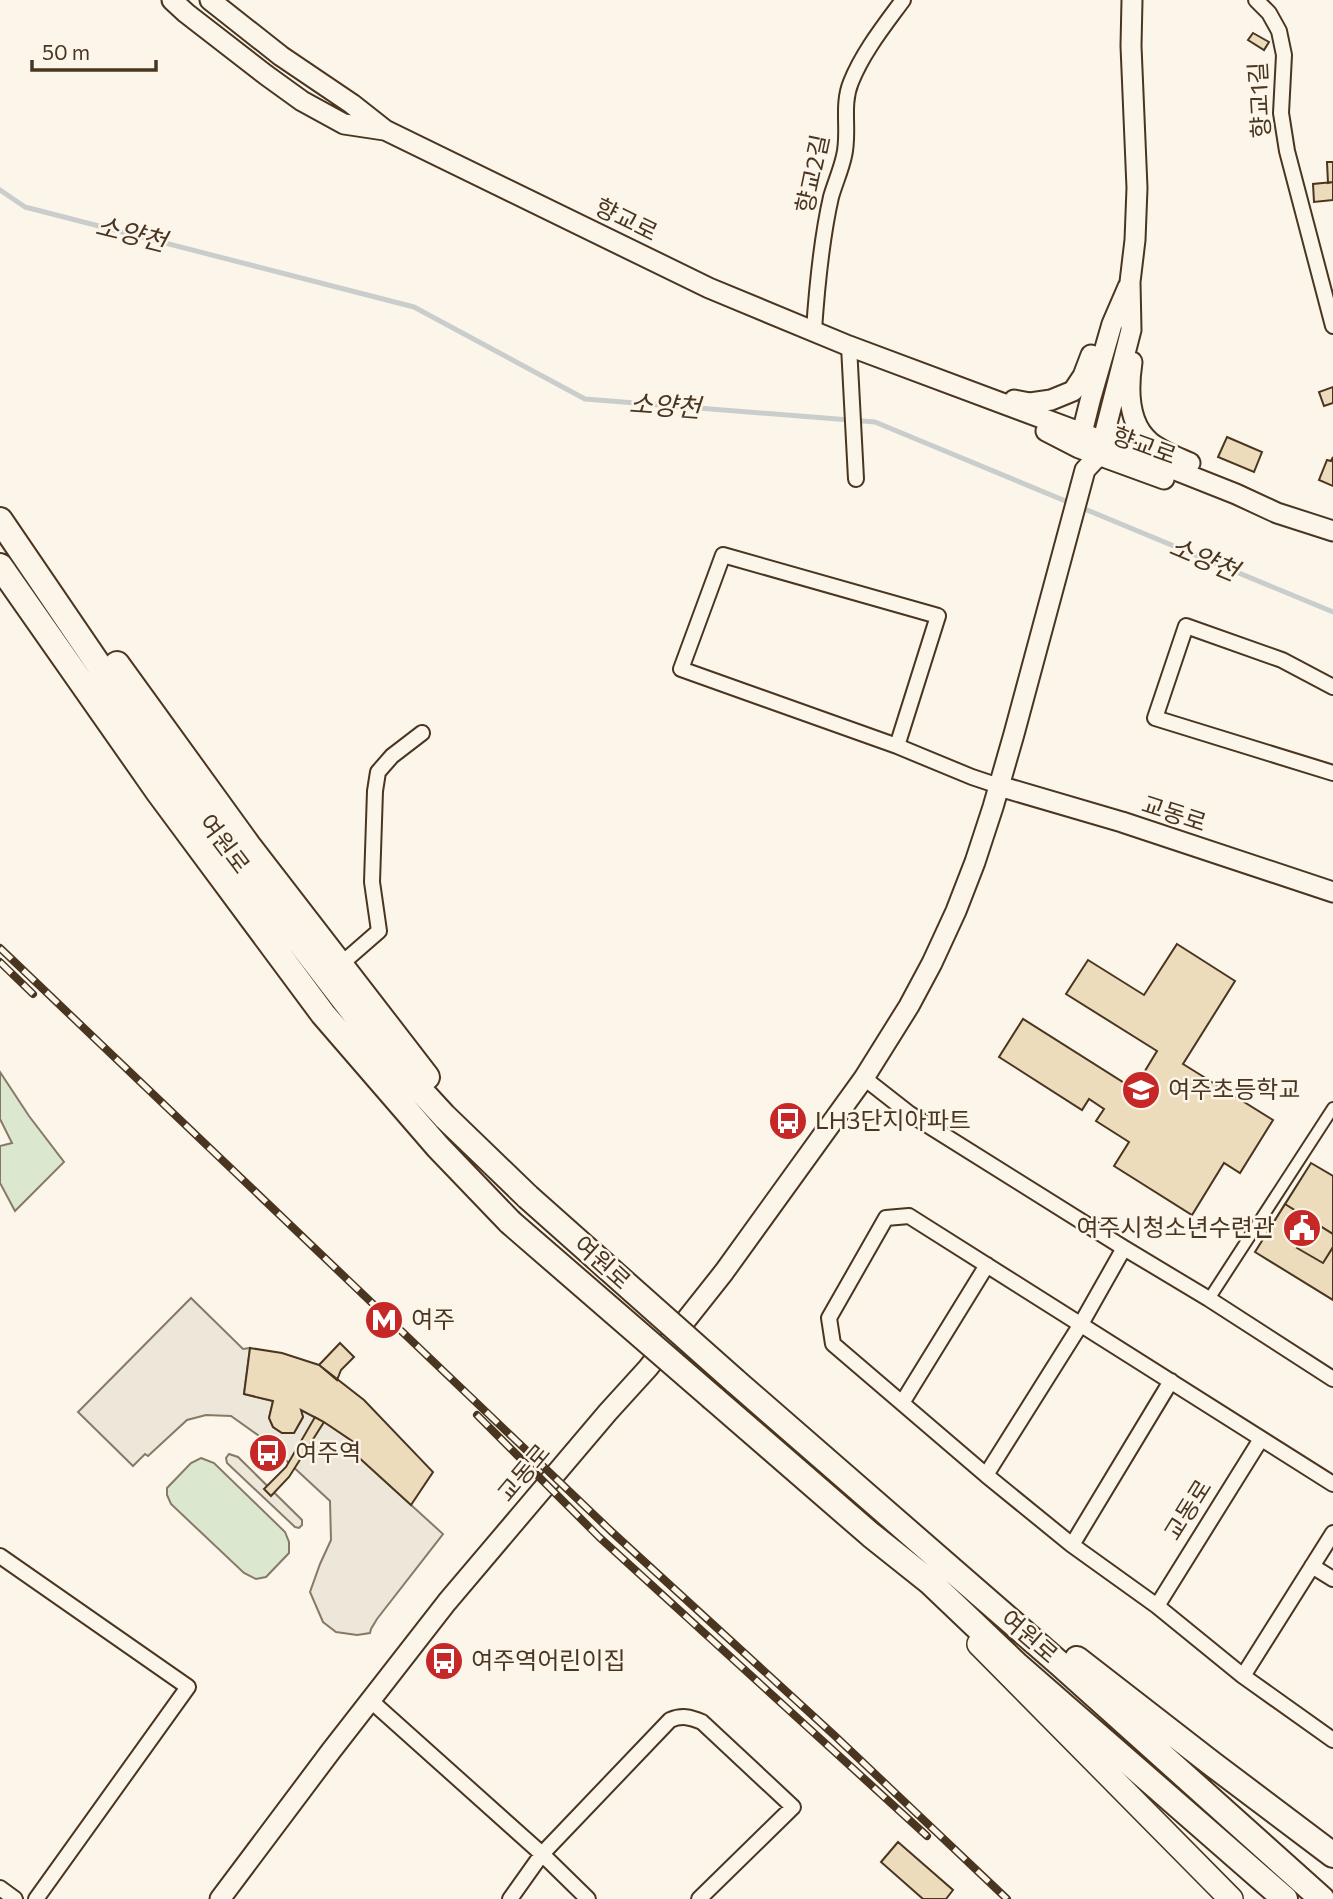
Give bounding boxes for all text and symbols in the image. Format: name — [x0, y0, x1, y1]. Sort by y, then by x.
scale bar — [32, 28, 156, 72]
text: 50 m — [42, 39, 90, 64]
street label: 향교1길 — [1242, 61, 1275, 139]
street label: 향교2길 — [789, 132, 834, 216]
street label: 향교로 — [591, 191, 663, 246]
water label: 소양천 — [93, 209, 173, 257]
water label: 소양천 — [628, 387, 705, 423]
street label: 향교로 — [1108, 420, 1181, 470]
water label: 소양천 — [1165, 529, 1247, 587]
street label: 교동로 — [1138, 789, 1210, 837]
street label: 여원로 — [194, 808, 257, 878]
school or university icon: 여주초등학교 — [1120, 1069, 1162, 1111]
place label: 여주초등학교 — [1168, 1074, 1300, 1103]
bus stop icon: LH3단지아파트 — [767, 1100, 809, 1142]
place label: LH3단지아파트 — [815, 1105, 971, 1134]
public building icon: 여주시청소년수련관 — [1281, 1207, 1323, 1249]
place label: 여주시청소년수련관 — [1076, 1212, 1275, 1241]
street label: 여원로 — [569, 1229, 637, 1295]
metro station icon: 여주 — [363, 1299, 405, 1341]
place label: 여주 — [411, 1304, 455, 1333]
bus stop icon: 여주역 — [247, 1432, 289, 1474]
place label: 여주역 — [295, 1437, 361, 1466]
street label: 교동로 — [490, 1437, 555, 1507]
street label: 교동로 — [1157, 1473, 1217, 1545]
street label: 여원로 — [995, 1603, 1064, 1669]
bus stop icon: 여주역어린이집 — [423, 1640, 465, 1682]
place label: 여주역어린이집 — [471, 1645, 626, 1674]

